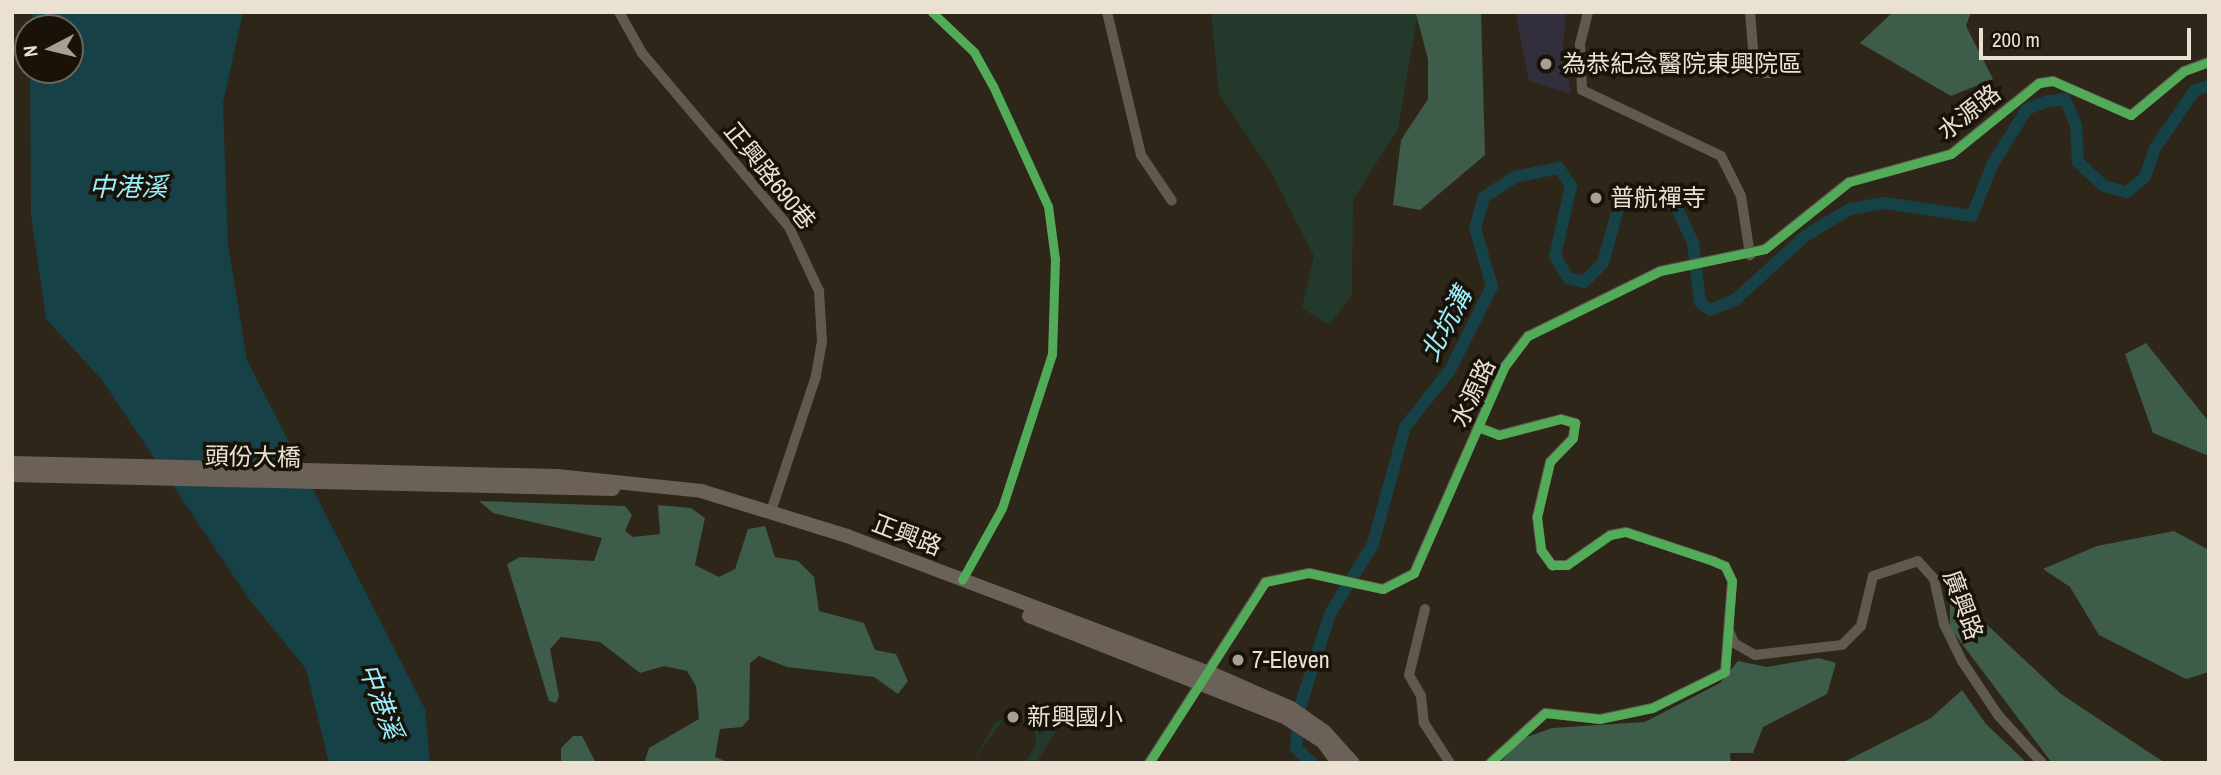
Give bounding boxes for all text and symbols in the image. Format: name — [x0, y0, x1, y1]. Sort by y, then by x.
north arrow — [14, 14, 84, 84]
scale bar — [1983, 14, 2195, 58]
text: 200 m — [1992, 25, 2040, 54]
text: N — [17, 44, 44, 58]
place label: 為恭紀念醫院東興院區 — [1562, 50, 1802, 78]
marker: 為恭紀念醫院東興院區 — [1536, 54, 1556, 74]
street label: 水源路 — [1932, 78, 2006, 146]
street label: 正興路690巷 — [718, 117, 822, 235]
water label: 中港溪 — [89, 171, 167, 203]
place label: 普航禪寺 — [1610, 184, 1706, 212]
marker: 普航禪寺 — [1588, 190, 1604, 206]
water label: 北坑溝 — [1414, 282, 1478, 366]
street label: 水源路 — [1445, 354, 1501, 432]
street label: 頭份大橋 — [205, 442, 301, 472]
street label: 正興路 — [868, 509, 946, 561]
street label: 廣興路 — [1937, 566, 1989, 644]
place label: 7-Eleven — [1252, 646, 1330, 674]
marker: 7-Eleven — [1230, 652, 1246, 668]
water label: 中港溪 — [353, 659, 409, 743]
place label: 新興國小 — [1027, 703, 1123, 731]
marker: 新興國小 — [1005, 709, 1021, 725]

